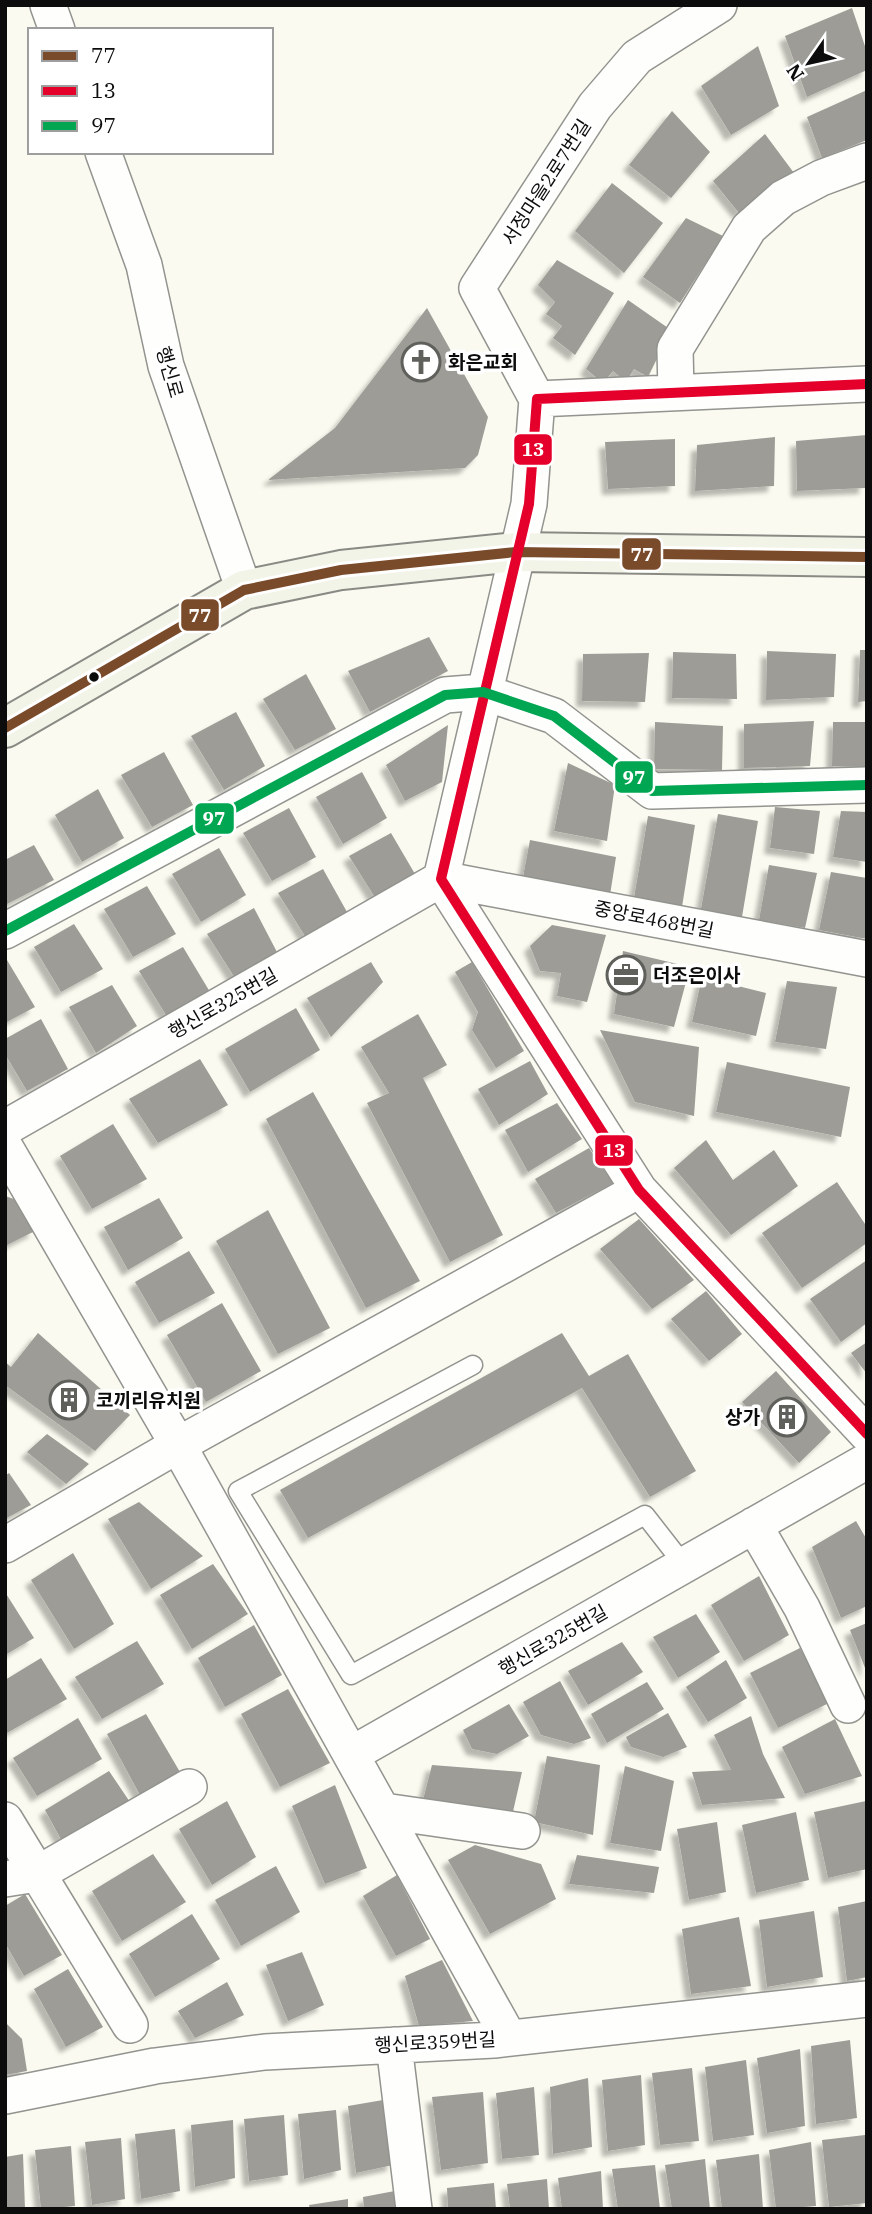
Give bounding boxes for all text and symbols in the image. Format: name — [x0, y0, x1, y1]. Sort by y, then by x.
legend — [28, 28, 273, 154]
north arrow — [774, 28, 844, 98]
text: 77 — [91, 41, 116, 69]
text: N — [781, 60, 809, 85]
text: 13 — [91, 76, 116, 104]
text: 97 — [91, 111, 116, 139]
street label: 서정마을2로7번길 — [496, 115, 596, 249]
church icon: 화은교회 — [400, 341, 442, 383]
street label: 행신로 — [151, 343, 189, 401]
place label: 화은교회 — [448, 350, 518, 374]
line badge: 13 — [513, 433, 553, 466]
text: 13 — [522, 437, 544, 461]
line badge: 77 — [621, 537, 662, 571]
text: 77 — [631, 542, 653, 566]
line badge: 77 — [180, 598, 220, 632]
text: 77 — [189, 603, 211, 627]
unlabelled marker — [87, 670, 101, 684]
line badge: 97 — [614, 760, 654, 794]
text: 97 — [623, 765, 645, 789]
line badge: 97 — [194, 802, 235, 835]
text: 97 — [203, 806, 225, 830]
street label: 중앙로468번길 — [592, 896, 716, 942]
office icon: 더조은이사 — [605, 954, 647, 996]
street label: 행신로325번길 — [164, 962, 282, 1044]
place label: 더조은이사 — [653, 963, 741, 987]
line badge: 13 — [594, 1134, 634, 1167]
text: 13 — [603, 1138, 625, 1162]
building icon: 코끼리유치원 — [48, 1379, 90, 1421]
place label: 코끼리유치원 — [96, 1388, 201, 1412]
building icon: 상가 — [766, 1396, 808, 1438]
place label: 상가 — [725, 1405, 761, 1429]
street label: 행신로325번길 — [494, 1599, 612, 1681]
street label: 행신로359번길 — [374, 2027, 496, 2057]

